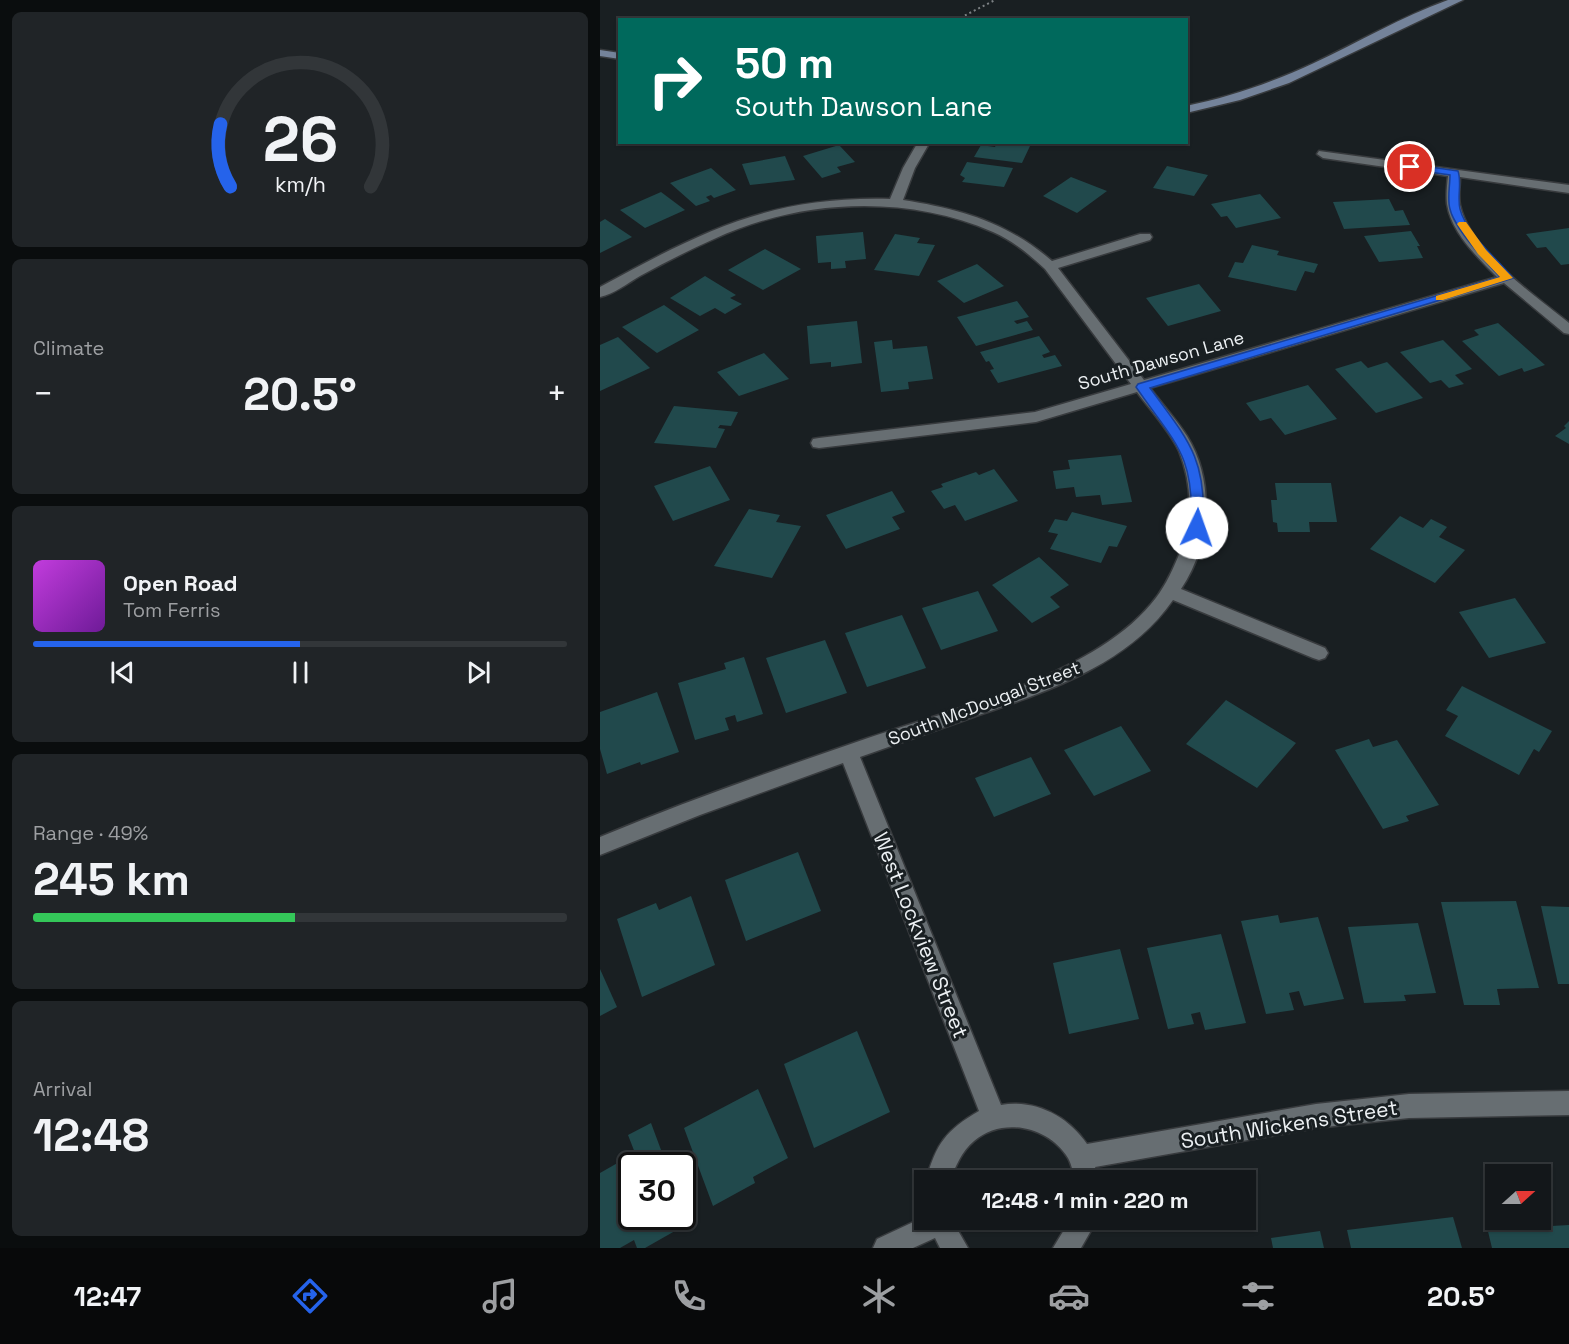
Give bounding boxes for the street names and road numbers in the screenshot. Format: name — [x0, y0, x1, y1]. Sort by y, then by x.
street label: South Dawson Lane — [1075, 325, 1247, 395]
street label: South McDougal Street — [885, 656, 1083, 750]
street label: West Lockview Street — [867, 828, 975, 1042]
street label: South Wickens Street — [1179, 1094, 1399, 1154]

